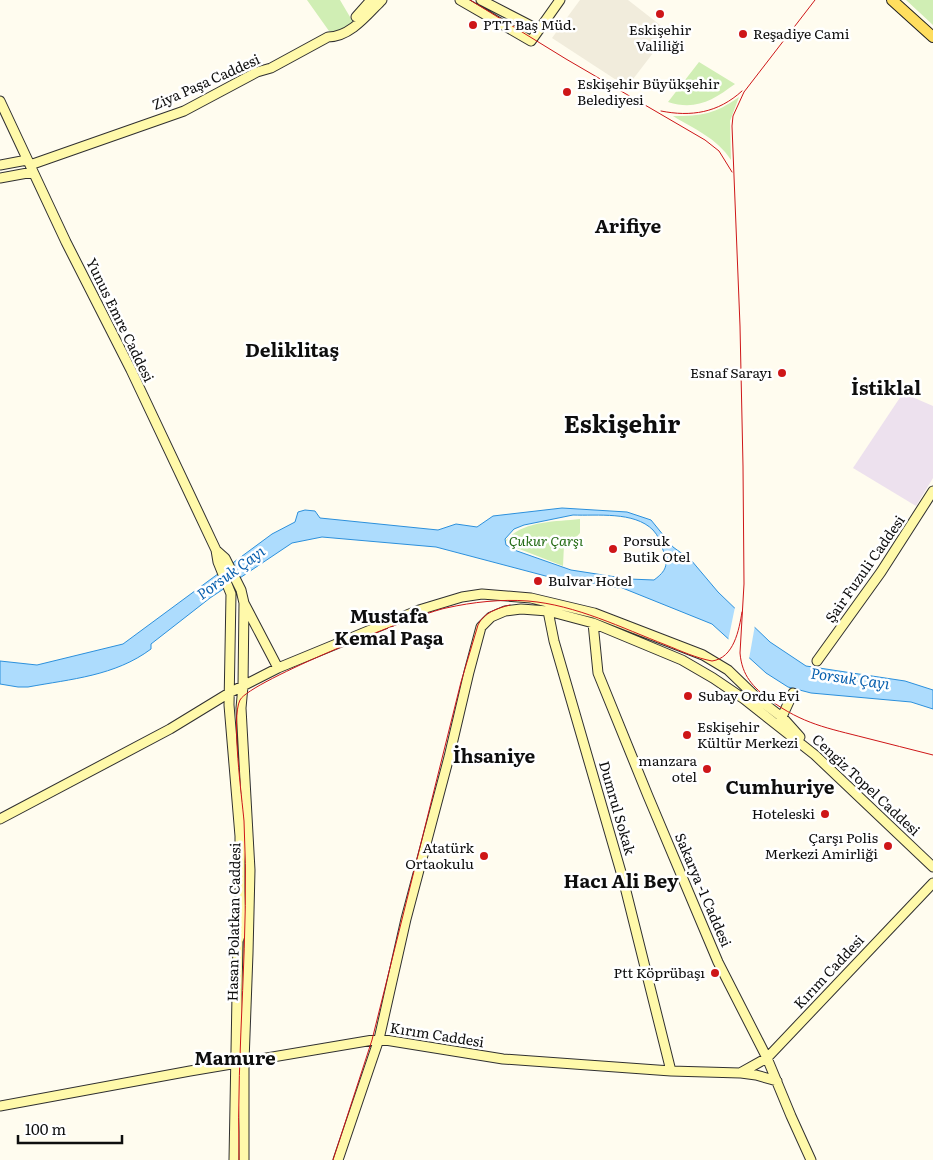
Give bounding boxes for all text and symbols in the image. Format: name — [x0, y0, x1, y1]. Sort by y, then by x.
marker: Eskişehir Valiliği — [654, 8, 666, 20]
place label: PTT Baş Müd. — [483, 14, 576, 34]
marker: PTT Baş Müd. — [467, 19, 479, 31]
place label: Eskişehir Valiliği — [629, 19, 692, 55]
place label: Reşadiye Cami — [753, 23, 850, 43]
marker: Reşadiye Cami — [737, 28, 749, 40]
street label: Ziya Paşa Caddesi — [148, 48, 263, 114]
place label: Eskişehir Büyükşehir Belediyesi — [577, 73, 720, 109]
marker: Eskişehir Büyükşehir Belediyesi — [561, 86, 573, 98]
district label: Arifiye — [595, 211, 661, 239]
street label: Yunus Emre Caddesi — [82, 254, 160, 385]
district label: Deliklitaş — [245, 335, 339, 363]
place label: Esnaf Sarayı — [690, 362, 772, 382]
marker: Esnaf Sarayı — [776, 367, 788, 379]
district label: İstiklal — [851, 373, 921, 401]
district label: Eskişehir — [564, 405, 680, 440]
street label: Şair Fuzuli Caddesi — [820, 510, 909, 626]
park label: Çukur Çarşı — [509, 530, 584, 550]
place label: Porsuk Butik Otel — [623, 530, 691, 566]
water label: Porsuk Çayı — [191, 539, 270, 604]
marker: Porsuk Butik Otel — [607, 543, 619, 555]
place label: Bulvar Hotel — [548, 570, 632, 590]
marker: Bulvar Hotel — [532, 575, 544, 587]
district label: Mustafa Kemal Paşa — [334, 601, 444, 651]
water label: Porsuk Çayı — [809, 661, 892, 695]
place label: Subay Ordu Evi — [698, 685, 800, 705]
marker: Subay Ordu Evi — [682, 690, 694, 702]
place label: Eskişehir Kültür Merkezi — [697, 716, 799, 752]
marker: Eskişehir Kültür Merkezi — [681, 729, 693, 741]
street label: Cengiz Topel Caddesi — [808, 729, 925, 840]
district label: İhsaniye — [453, 741, 536, 769]
place label: manzara otel — [638, 750, 697, 786]
street label: Dumrul Sokak — [595, 758, 641, 858]
marker: manzara otel — [701, 763, 713, 775]
district label: Cumhuriye — [725, 772, 835, 800]
place label: Hoteleski — [752, 803, 815, 823]
marker: Hoteleski — [819, 808, 831, 820]
place label: Çarşı Polis Merkezi Amirliği — [765, 827, 878, 863]
street label: Sakarya -1 Caddesi — [671, 830, 737, 950]
place label: Atatürk Ortaokulu — [405, 837, 474, 873]
marker: Çarşı Polis Merkezi Amirliği — [882, 840, 894, 852]
street label: Hasan Polatkan Caddesi — [222, 842, 244, 1002]
marker: Atatürk Ortaokulu — [478, 850, 490, 862]
district label: Hacı Ali Bey — [563, 866, 679, 894]
street label: Kırım Caddesi — [789, 930, 868, 1013]
place label: Ptt Köprübaşı — [614, 962, 705, 982]
marker: Ptt Köprübaşı — [709, 967, 721, 979]
street label: Kırım Caddesi — [389, 1017, 486, 1051]
district label: Mamure — [194, 1043, 276, 1071]
scale bar — [18, 1112, 121, 1144]
text: 100 m — [25, 1117, 66, 1140]

